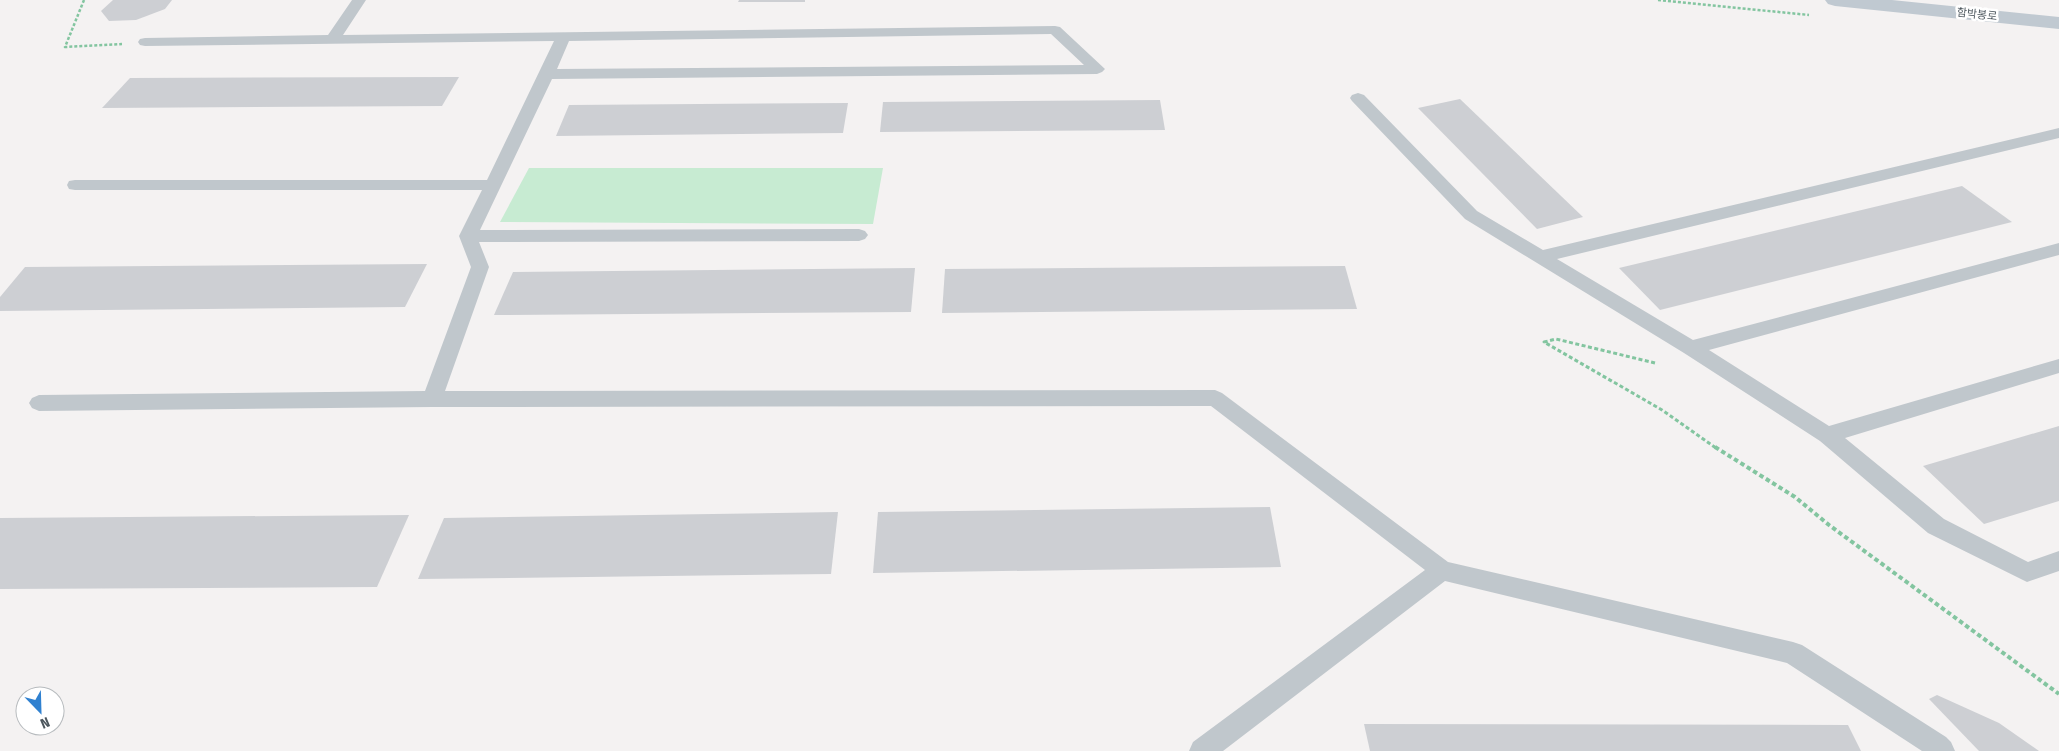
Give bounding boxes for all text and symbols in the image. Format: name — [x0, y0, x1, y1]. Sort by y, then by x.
street label: 함박봉로 — [1956, 6, 1998, 23]
north arrow — [15, 686, 65, 736]
text: N — [38, 713, 52, 732]

